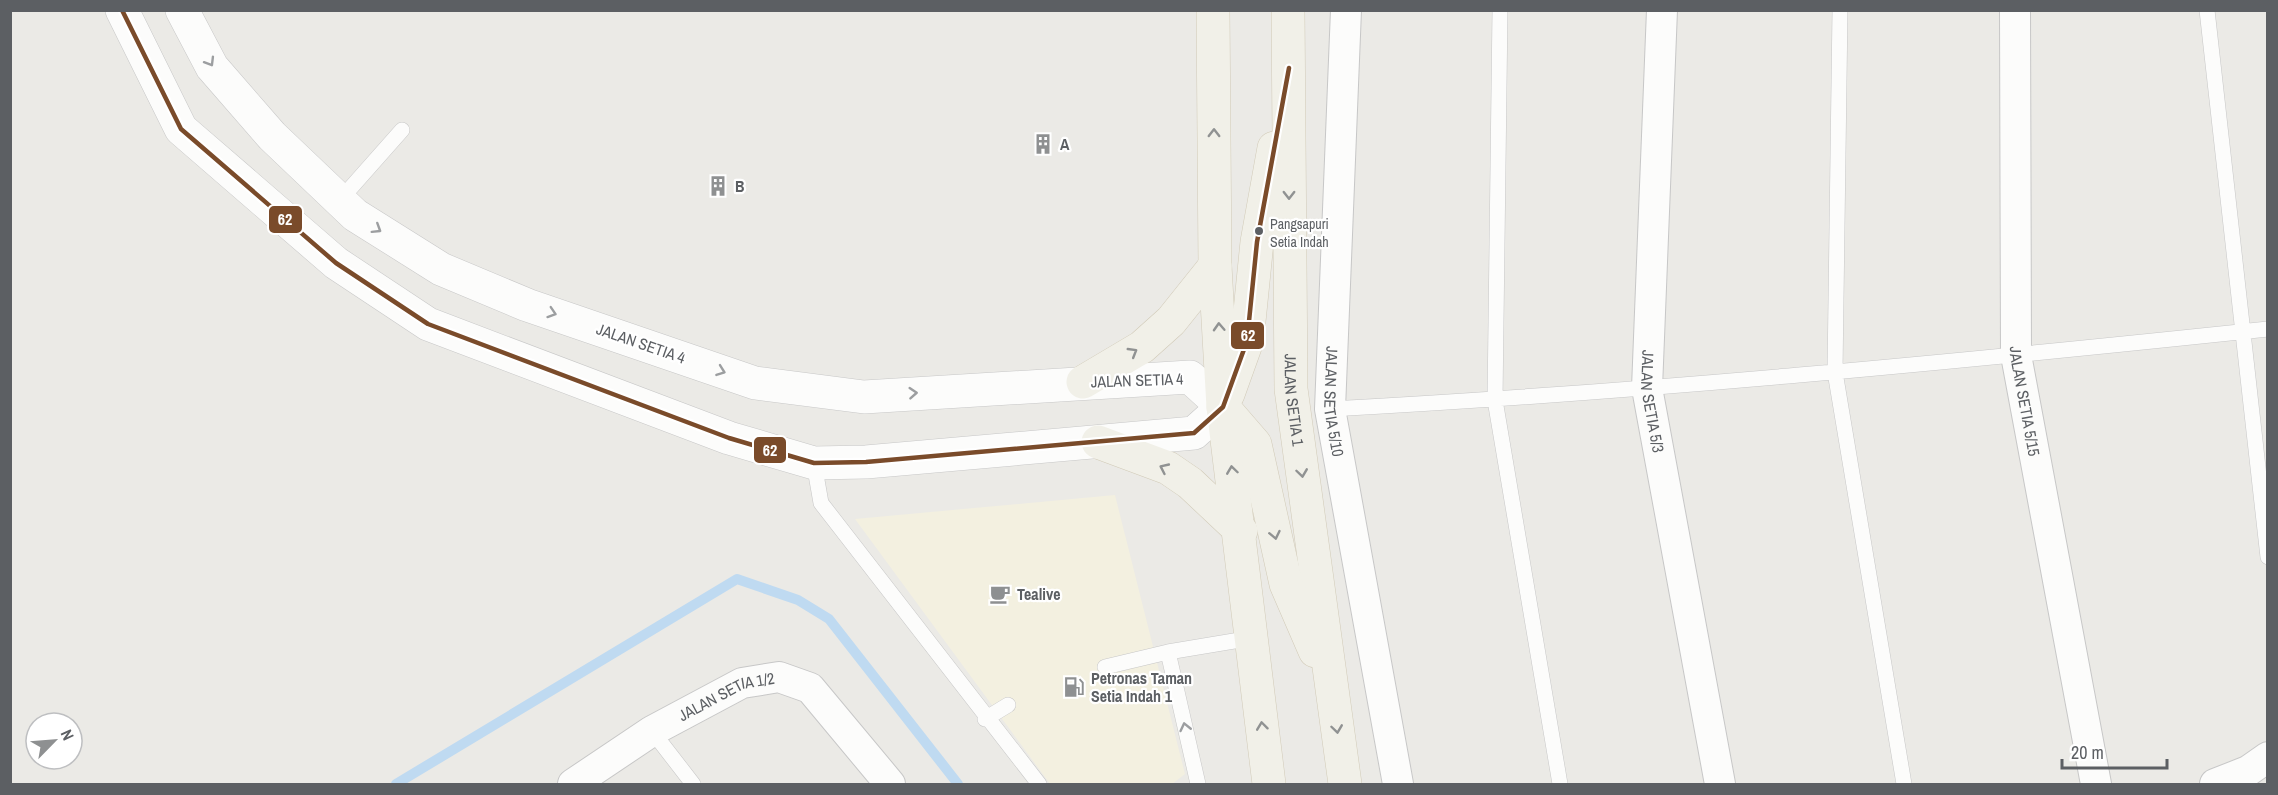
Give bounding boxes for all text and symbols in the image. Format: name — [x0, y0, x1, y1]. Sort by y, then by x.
one-way arrow — [203, 56, 215, 66]
one-way arrow — [1208, 128, 1220, 137]
building icon: A — [1031, 132, 1055, 156]
place label: A — [1060, 133, 1070, 155]
building icon: B — [706, 174, 730, 198]
place label: B — [735, 175, 744, 197]
one-way arrow — [1283, 190, 1295, 199]
line badge: 62 — [268, 205, 303, 234]
text: 62 — [278, 208, 292, 230]
place label: Pangsapuri Setia Indah — [1270, 215, 1329, 251]
one-way arrow — [371, 221, 381, 233]
marker: Pangsapuri Setia Indah — [1253, 225, 1265, 237]
one-way arrow — [546, 306, 557, 318]
street label: JALAN SETIA 4 — [594, 318, 688, 368]
line badge: 62 — [1230, 321, 1265, 350]
one-way arrow — [1212, 323, 1225, 332]
text: 62 — [1241, 324, 1255, 346]
street label: JALAN SETIA 5/10 — [1319, 346, 1349, 458]
street label: JALAN SETIA 5/15 — [2005, 346, 2046, 458]
one-way arrow — [1127, 348, 1137, 359]
street label: JALAN SETIA 5/3 — [1636, 349, 1670, 454]
street label: JALAN SETIA 1 — [1280, 354, 1310, 448]
one-way arrow — [715, 364, 726, 376]
street label: JALAN SETIA 4 — [1090, 367, 1184, 393]
one-way arrow — [909, 387, 918, 400]
line badge: 62 — [753, 436, 787, 464]
text: 62 — [763, 439, 777, 461]
one-way arrow — [1159, 463, 1170, 475]
one-way arrow — [1227, 466, 1239, 475]
one-way arrow — [1295, 469, 1308, 478]
one-way arrow — [1268, 530, 1281, 540]
cafe icon: Tealive — [988, 582, 1012, 606]
place label: Tealive — [1017, 583, 1061, 605]
street label: JALAN SETIA 1/2 — [674, 667, 776, 726]
place label: Petronas Taman Setia Indah 1 — [1091, 667, 1192, 707]
fuel station icon: Petronas Taman Setia Indah 1 — [1062, 675, 1086, 699]
north arrow — [24, 711, 84, 771]
one-way arrow — [1257, 722, 1269, 731]
one-way arrow — [1180, 723, 1193, 733]
one-way arrow — [1331, 724, 1343, 733]
text: N — [56, 726, 80, 744]
scale bar — [2062, 732, 2167, 770]
text: 20 m — [2071, 740, 2104, 765]

